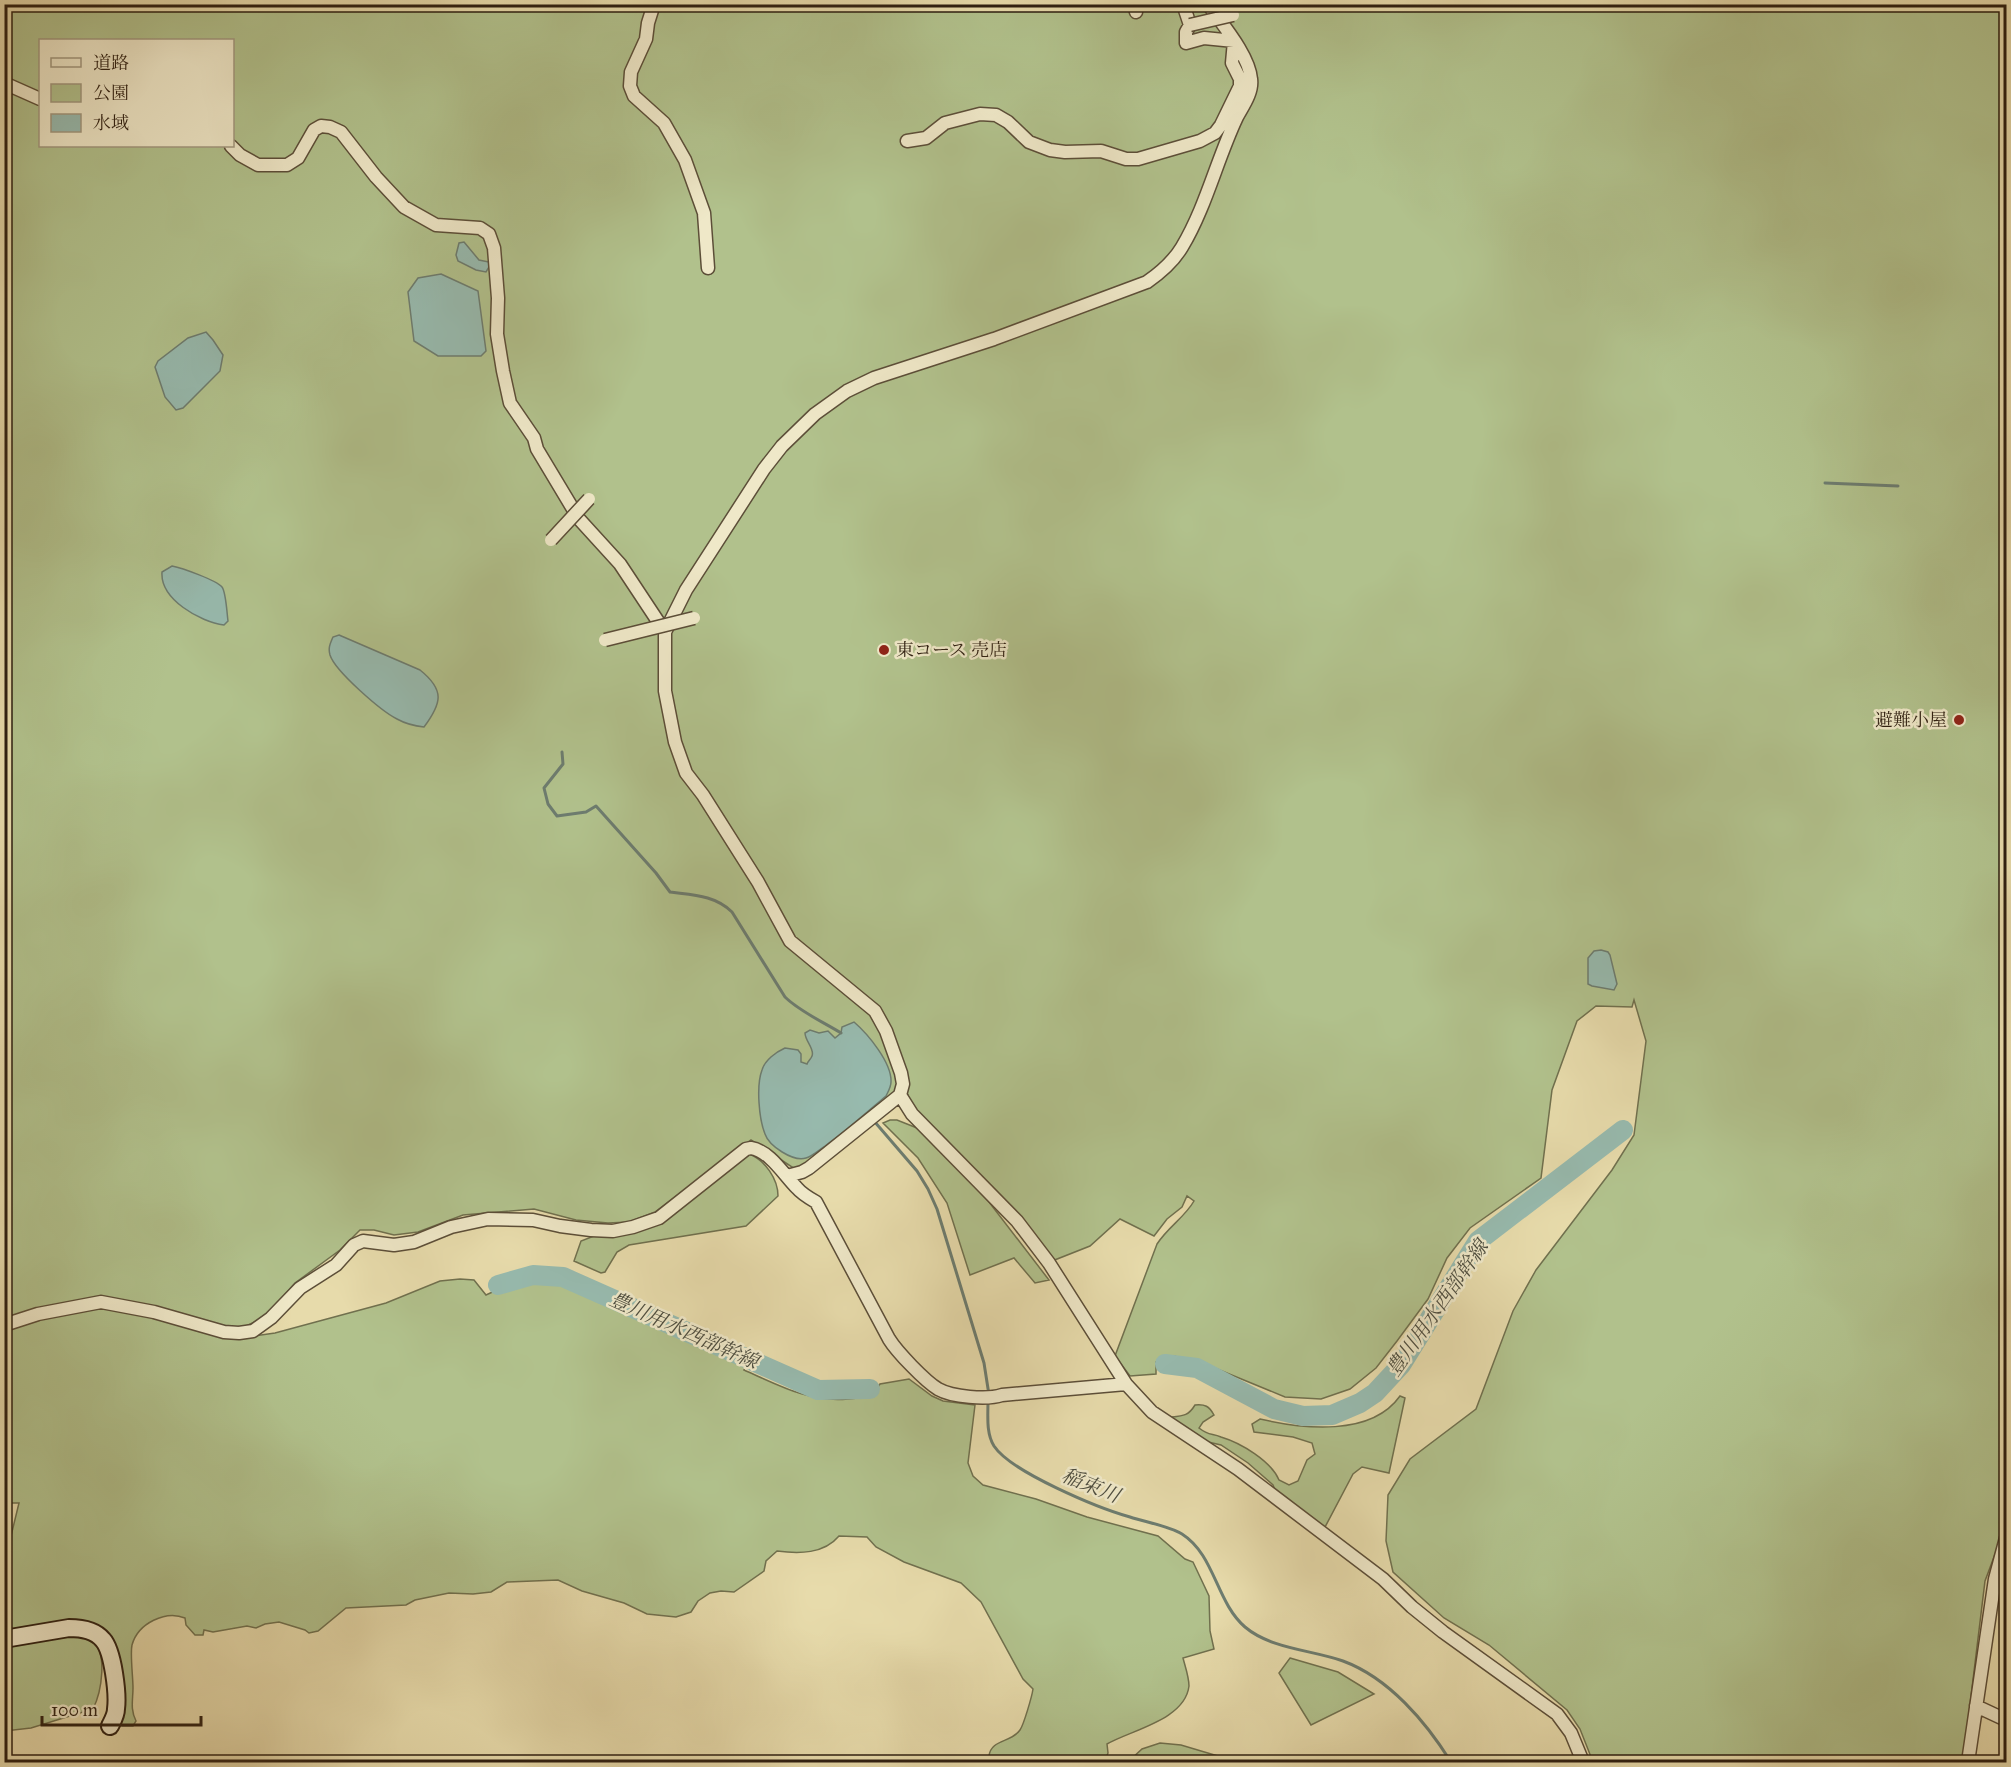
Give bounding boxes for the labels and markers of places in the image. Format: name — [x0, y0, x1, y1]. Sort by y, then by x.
place label: 東コース 売店 — [896, 639, 1007, 661]
marker: 東コース 売店 — [877, 643, 891, 657]
place label: 避難小屋 — [1875, 709, 1947, 731]
marker: 避難小屋 — [1952, 713, 1966, 727]

